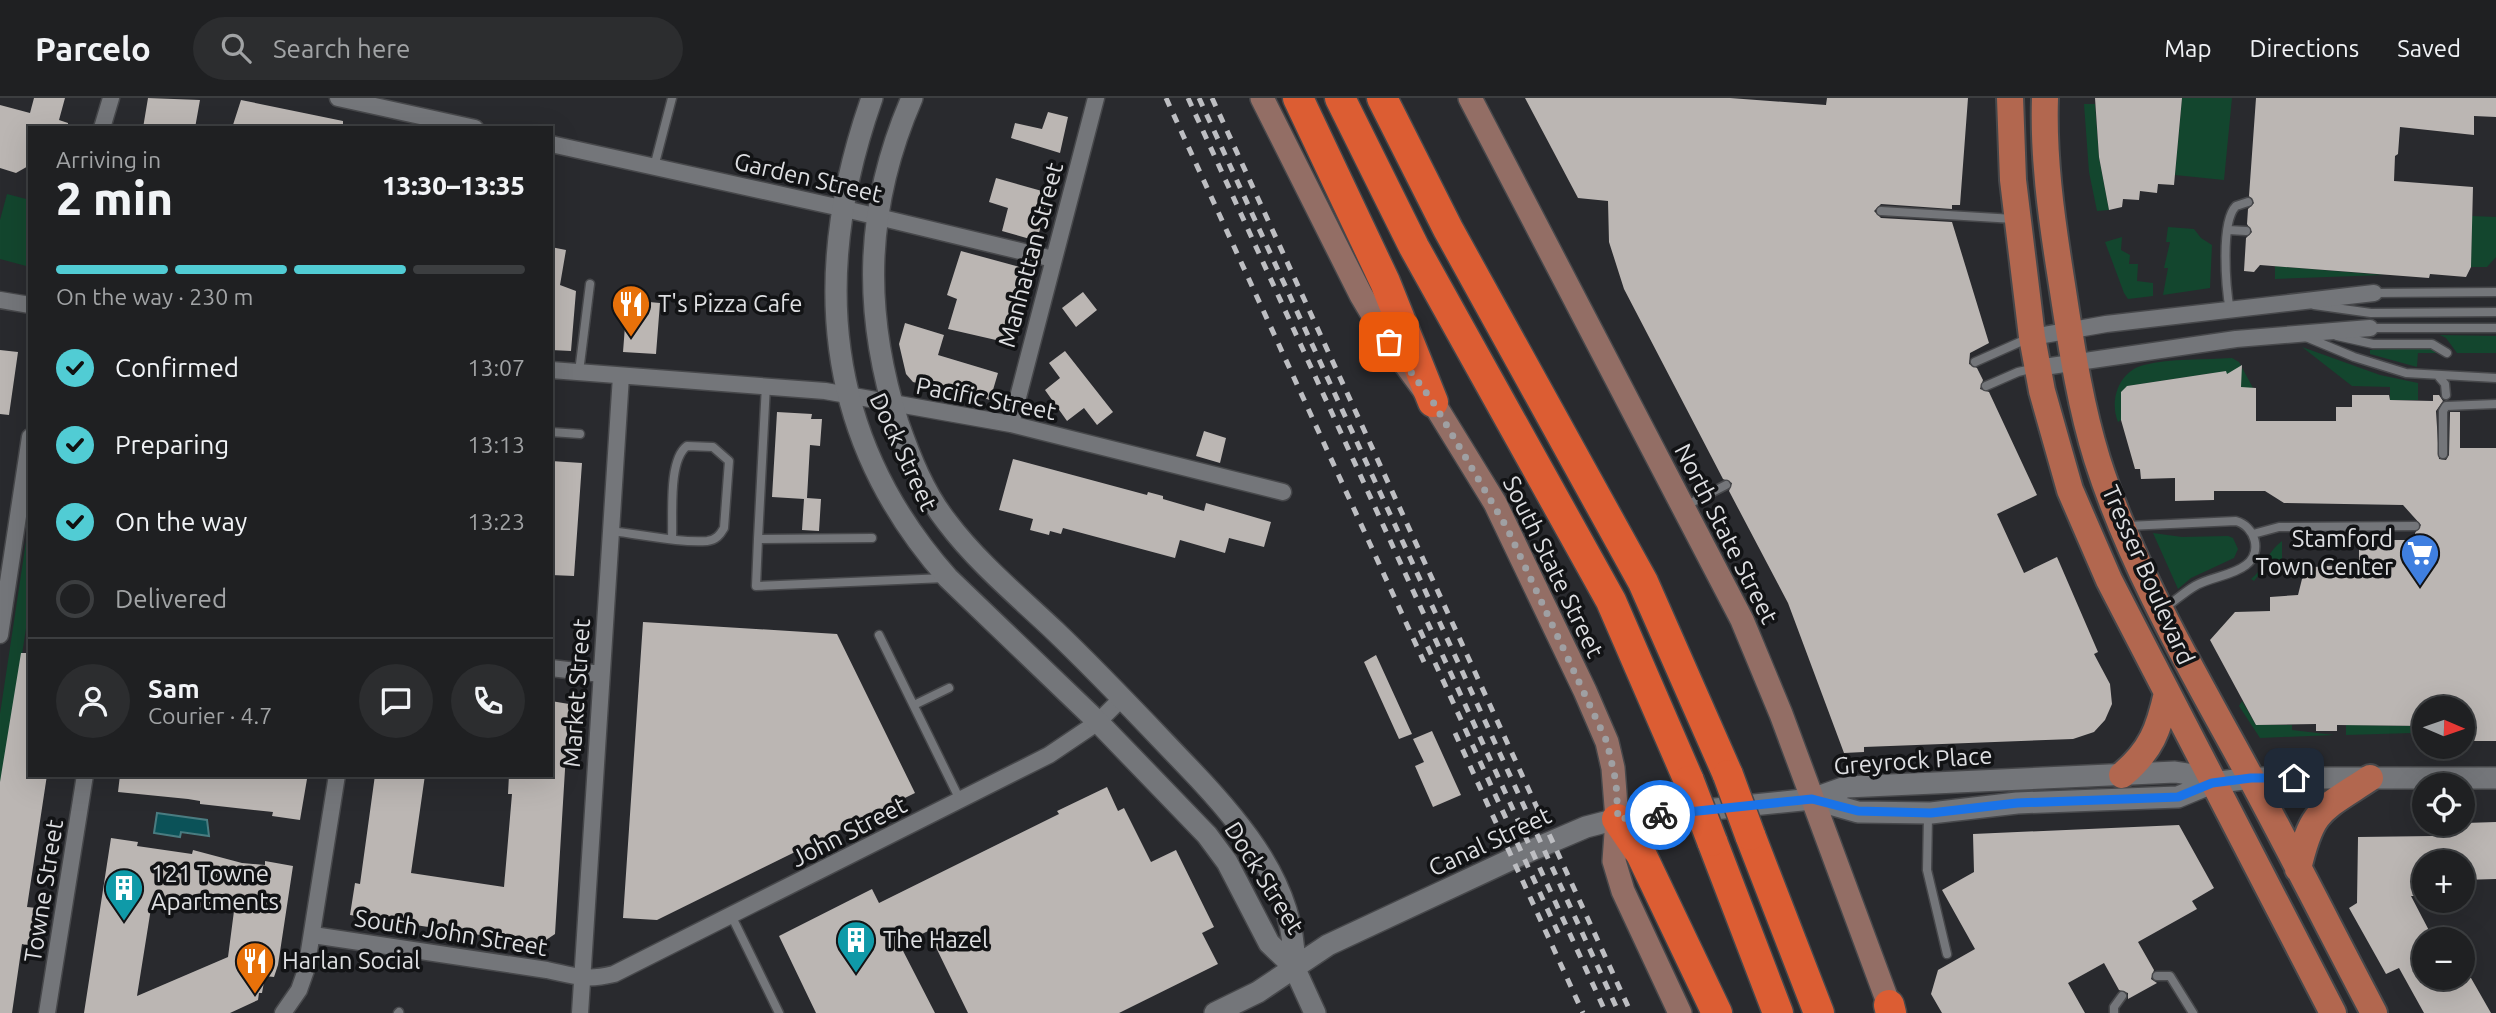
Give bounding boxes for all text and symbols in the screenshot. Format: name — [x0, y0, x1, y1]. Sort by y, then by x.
search box — [193, 17, 683, 80]
icon: search — [217, 29, 255, 67]
text: Parcelo — [35, 30, 151, 67]
text: Search here — [273, 34, 410, 63]
text: Map — [2164, 35, 2211, 62]
text: Directions — [2249, 35, 2359, 62]
text: Saved — [2397, 35, 2461, 62]
text: Arriving in — [56, 147, 161, 172]
street label: Garden Street — [732, 147, 885, 208]
street label: Manhattan Street — [993, 159, 1068, 350]
text: 13:30–13:35 — [382, 171, 525, 200]
text: 2 min — [56, 172, 173, 224]
restaurant icon: T's Pizza Cafe — [610, 283, 652, 338]
text: On the way · 230 m — [56, 284, 253, 309]
place label: T's Pizza Cafe — [658, 290, 803, 317]
pin — [1359, 312, 1419, 372]
icon: bag — [1370, 323, 1408, 361]
icon: check — [56, 349, 94, 387]
text: Confirmed — [115, 353, 239, 382]
text: 13:07 — [467, 355, 525, 380]
street label: Pacific Street — [914, 372, 1059, 425]
street label: Dock Street — [864, 389, 943, 515]
icon: check — [56, 426, 94, 464]
text: Preparing — [115, 430, 229, 459]
text: 13:13 — [467, 432, 525, 457]
street label: North State Street — [1669, 439, 1784, 629]
street label: South State Street — [1498, 472, 1609, 662]
street label: Tresser Boulevard — [2097, 481, 2200, 669]
icon: check — [56, 503, 94, 541]
text: On the way — [115, 507, 247, 536]
text: 13:23 — [467, 509, 525, 534]
place label: Stamford Town Center — [2256, 525, 2393, 580]
supermarket icon: Stamford Town Center — [2399, 532, 2441, 587]
text: Delivered — [115, 584, 227, 613]
street label: Market Street — [558, 617, 595, 768]
button: person — [56, 664, 130, 738]
button: chat — [359, 664, 433, 738]
button: phone — [451, 664, 525, 738]
text: Sam — [148, 674, 200, 703]
north arrow — [2412, 696, 2474, 760]
map controls — [2412, 696, 2475, 990]
text: Courier · 4.7 — [148, 703, 272, 728]
street label: Greyrock Place — [1833, 741, 1993, 780]
pin — [2264, 748, 2324, 808]
icon: home — [2275, 759, 2313, 797]
button: locate — [2412, 773, 2475, 836]
courier — [1625, 780, 1695, 850]
street label: John Street — [787, 791, 911, 872]
icon: bike — [1641, 796, 1679, 834]
street label: Canal Street — [1424, 801, 1556, 882]
street label: Towne Street — [19, 817, 68, 964]
street label: Dock Street — [1219, 817, 1310, 939]
button: + — [2412, 850, 2475, 913]
place label: 121 Towne Apartments — [151, 860, 279, 915]
building icon: 121 Towne Apartments — [103, 867, 145, 922]
street label: South John Street — [353, 904, 550, 961]
building icon: The Hazel — [835, 919, 877, 974]
place label: The Hazel — [883, 926, 988, 953]
button: − — [2412, 927, 2475, 990]
restaurant icon: Harlan Social — [234, 940, 276, 995]
place label: Harlan Social — [282, 947, 420, 974]

